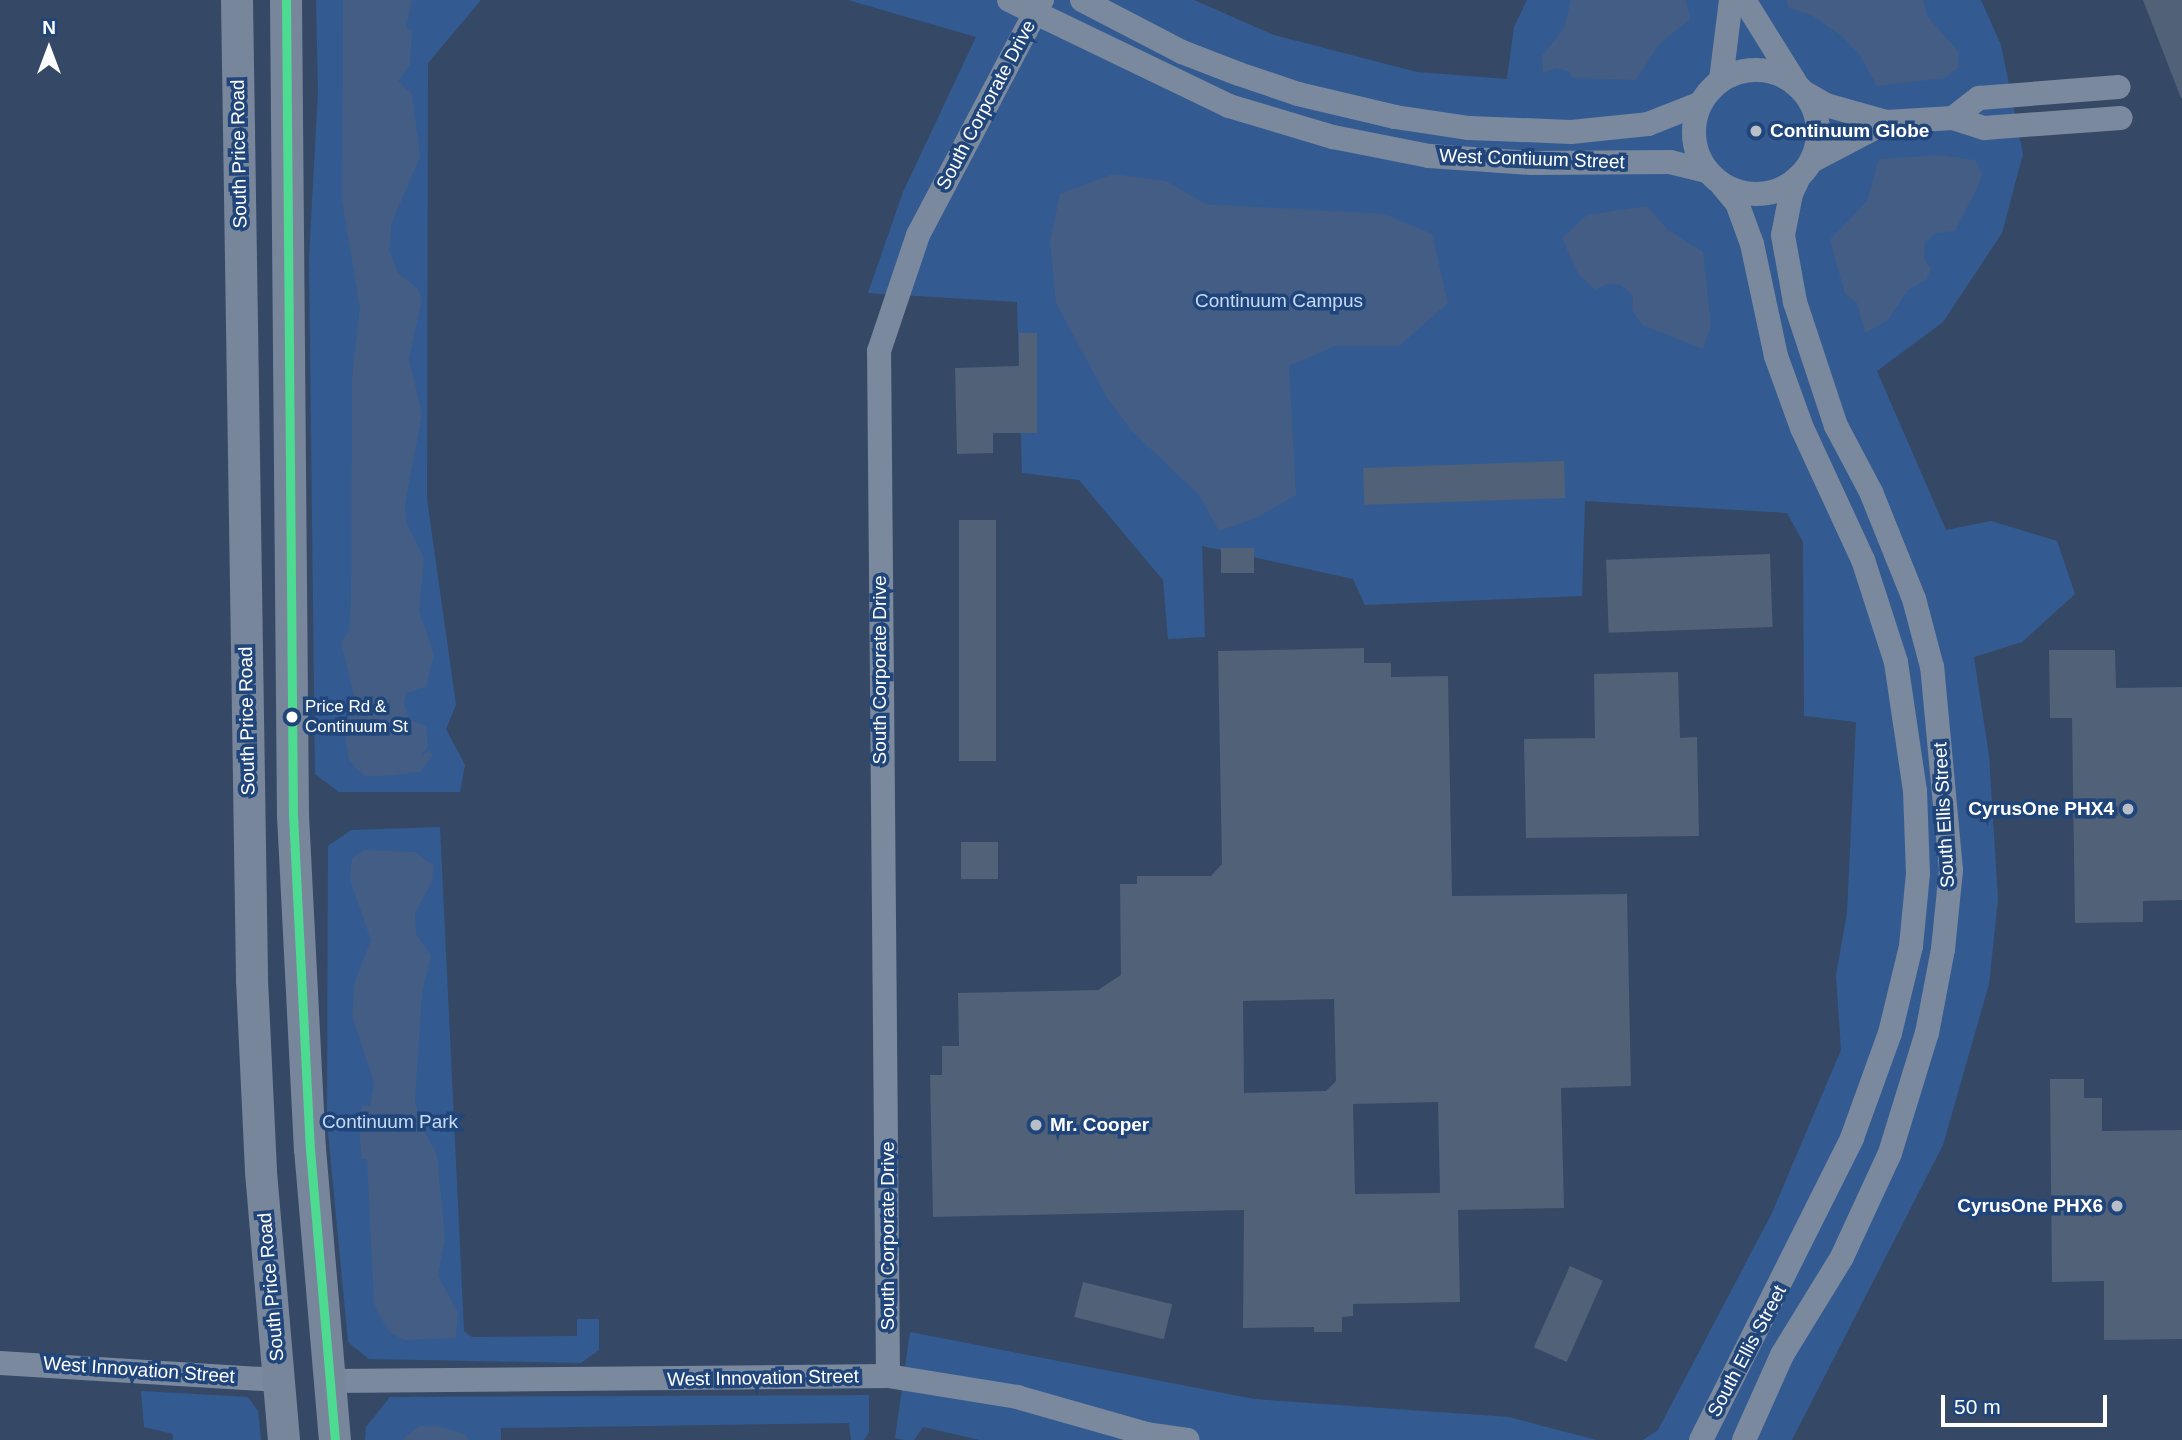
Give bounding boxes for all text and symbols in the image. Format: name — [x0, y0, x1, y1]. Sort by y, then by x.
north arrow — [14, 14, 84, 84]
street label: South Corporate Drive — [932, 16, 1040, 194]
text: N — [42, 17, 56, 38]
street label: South Price Road — [226, 79, 252, 229]
place label: Continuum Globe — [1770, 120, 1929, 142]
marker: Continuum Globe — [1748, 123, 1764, 139]
street label: West Contiuum Street — [1439, 144, 1625, 174]
park label: Continuum Campus — [1195, 290, 1363, 312]
street label: South Corporate Drive — [869, 575, 891, 765]
street label: South Price Road — [234, 646, 260, 796]
place label: Price Rd & Continuum St — [305, 697, 408, 737]
marker: Price Rd & Continuum St — [285, 710, 299, 724]
street label: South Ellis Street — [1929, 742, 1959, 888]
place label: CyrusOne PHX4 — [1968, 798, 2114, 820]
marker: CyrusOne PHX4 — [2120, 801, 2136, 817]
park label: Continuum Park — [322, 1111, 458, 1133]
place label: Mr. Cooper — [1050, 1114, 1149, 1136]
marker: Mr. Cooper — [1028, 1117, 1044, 1133]
street label: South Corporate Drive — [877, 1141, 899, 1331]
place label: CyrusOne PHX6 — [1957, 1195, 2103, 1217]
marker: CyrusOne PHX6 — [2109, 1198, 2125, 1214]
street label: South Price Road — [253, 1212, 289, 1362]
street label: South Ellis Street — [1703, 1281, 1791, 1421]
street label: West Innovation Street — [43, 1352, 235, 1388]
street label: West Innovation Street — [667, 1365, 859, 1391]
scale bar — [1944, 1380, 2110, 1424]
text: 50 m — [1954, 1395, 2001, 1418]

